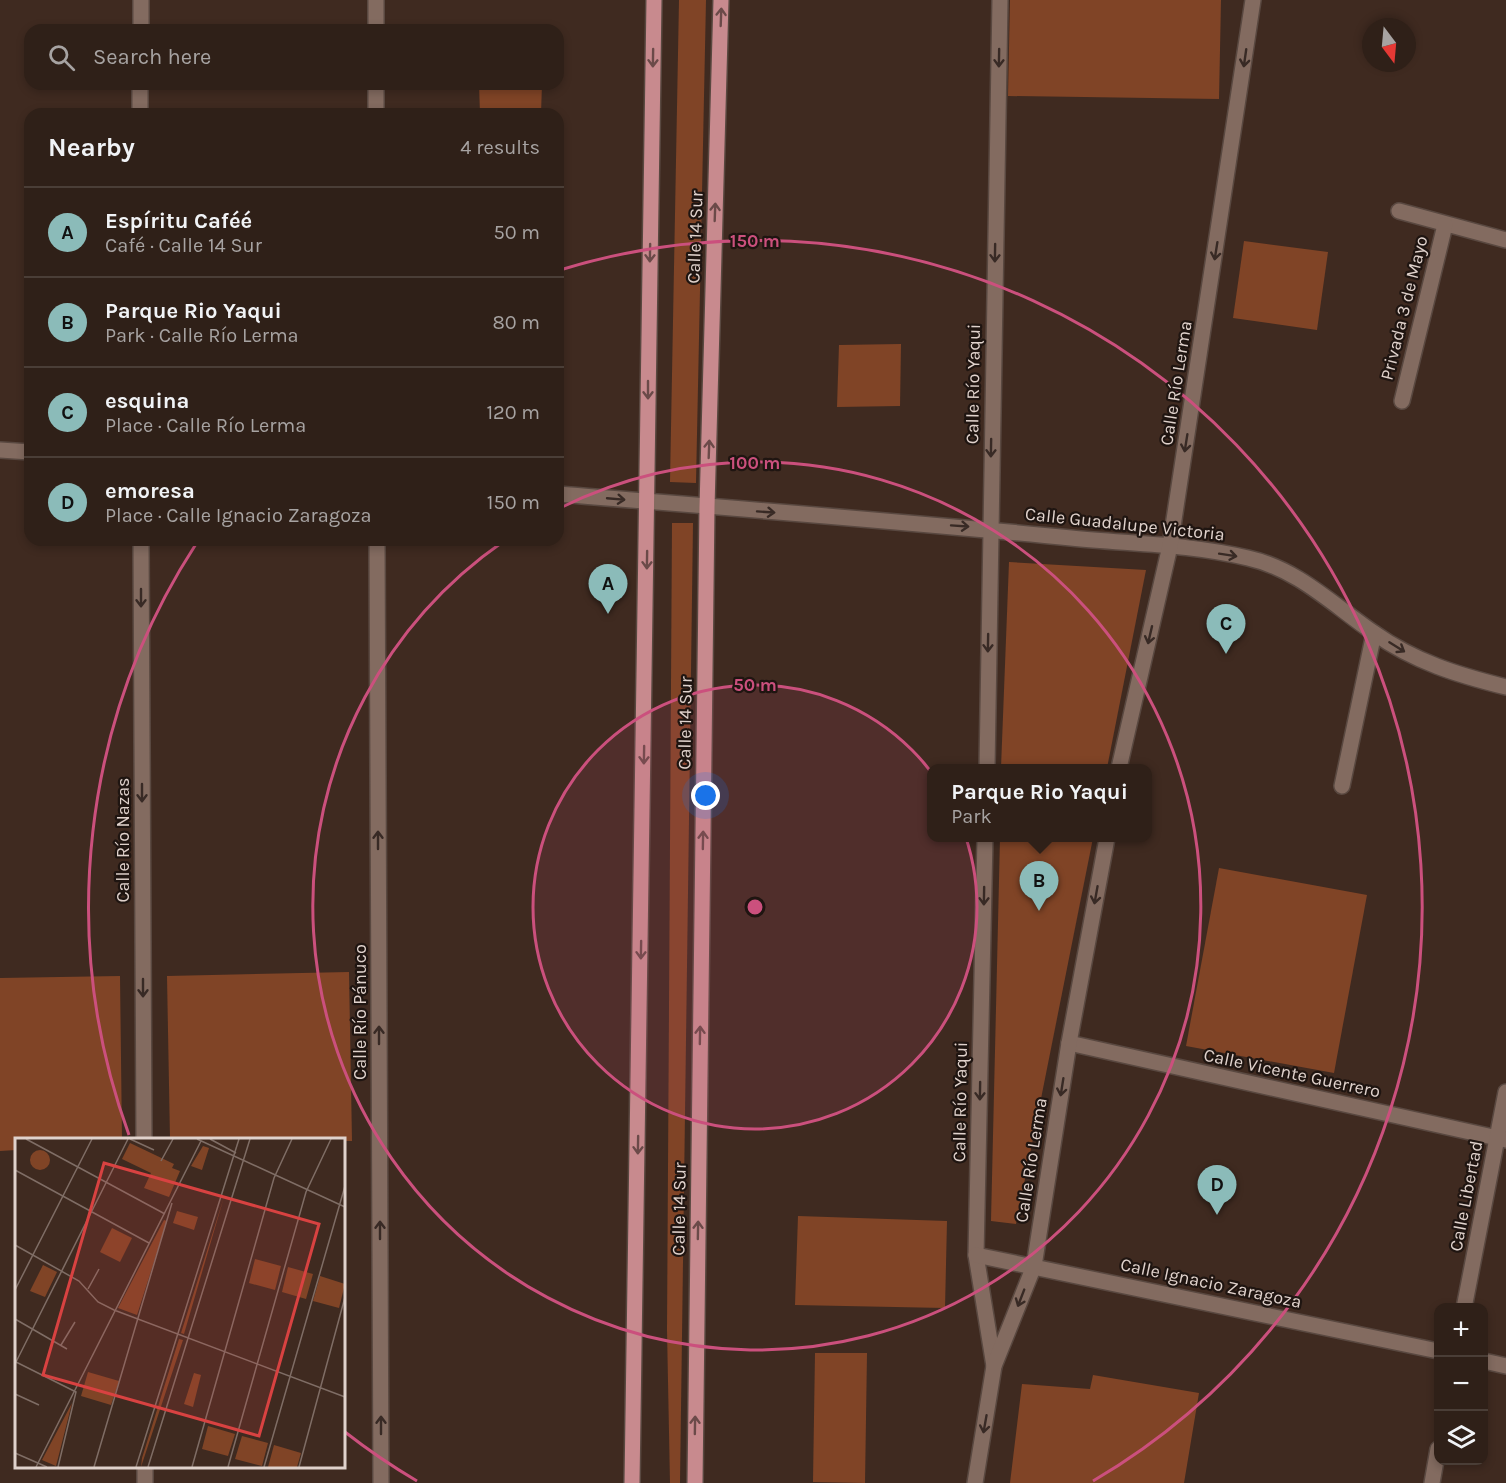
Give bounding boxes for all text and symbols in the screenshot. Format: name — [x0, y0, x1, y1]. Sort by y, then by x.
one-way arrow — [715, 7, 727, 27]
north arrow — [1362, 18, 1416, 72]
search box — [24, 24, 564, 90]
icon: search — [45, 41, 78, 74]
text: Search here — [93, 44, 211, 70]
one-way arrow — [648, 48, 659, 68]
one-way arrow — [993, 48, 1005, 68]
one-way arrow — [1240, 48, 1251, 67]
text: Nearby — [48, 132, 135, 163]
text: 4 results — [460, 136, 540, 159]
street label: Calle 14 Sur — [682, 190, 708, 284]
one-way arrow — [710, 202, 721, 222]
text: Espíritu Caféé — [105, 208, 252, 234]
text: A — [61, 221, 74, 244]
text: 50 m — [493, 221, 540, 244]
text: 150 m — [730, 230, 780, 252]
street label: Privada 3 de Mayo — [1375, 233, 1433, 383]
text: Café · Calle 14 Sur — [105, 234, 262, 257]
one-way arrow — [1210, 240, 1221, 260]
one-way arrow — [644, 243, 656, 263]
one-way arrow — [989, 243, 1001, 263]
text: Parque Rio Yaqui — [105, 298, 282, 324]
text: B — [61, 311, 74, 334]
text: 80 m — [492, 311, 540, 334]
street label: Calle Río Lerma — [1155, 319, 1197, 447]
text: Park · Calle Río Lerma — [105, 324, 299, 347]
street label: Calle Río Yaqui — [961, 324, 985, 444]
one-way arrow — [643, 379, 654, 399]
text: esquina — [105, 388, 189, 414]
text: C — [61, 401, 74, 424]
text: 120 m — [486, 401, 540, 424]
text: Place · Calle Río Lerma — [105, 414, 306, 437]
one-way arrow — [1181, 433, 1192, 453]
one-way arrow — [985, 438, 997, 458]
one-way arrow — [703, 439, 715, 459]
text: 100 m — [730, 452, 780, 474]
text: emoresa — [105, 478, 195, 504]
text: D — [61, 491, 74, 514]
text: 150 m — [487, 491, 540, 514]
one-way arrow — [606, 494, 626, 505]
street label: Calle Guadalupe Victoria — [1024, 503, 1226, 545]
text: Place · Calle Ignacio Zaragoza — [105, 504, 372, 527]
one-way arrow — [755, 506, 775, 517]
one-way arrow — [949, 521, 969, 532]
one-way arrow — [641, 549, 653, 569]
one-way arrow — [1218, 549, 1238, 560]
pin: A — [588, 564, 628, 614]
one-way arrow — [135, 588, 147, 608]
pin: C — [1206, 604, 1246, 654]
one-way arrow — [1144, 625, 1155, 644]
one-way arrow — [982, 633, 994, 653]
one-way arrow — [1388, 642, 1405, 654]
text: 50 m — [733, 674, 777, 696]
street label: Calle 14 Sur — [673, 676, 697, 770]
one-way arrow — [638, 744, 649, 764]
popup — [927, 764, 1152, 842]
street label: Calle Río Nazas — [112, 777, 134, 903]
text: Parque Rio Yaqui — [951, 779, 1128, 805]
your location — [691, 781, 720, 810]
one-way arrow — [136, 783, 148, 803]
text: Park — [951, 805, 992, 828]
one-way arrow — [372, 830, 384, 850]
one-way arrow — [697, 830, 709, 850]
pin: B — [1020, 862, 1058, 911]
one-way arrow — [978, 885, 990, 905]
one-way arrow — [1090, 885, 1101, 904]
centre of rings — [745, 897, 765, 917]
one-way arrow — [635, 939, 646, 959]
street label: Calle Río Pánuco — [349, 944, 371, 1080]
one-way arrow — [137, 978, 149, 998]
one-way arrow — [373, 1025, 385, 1045]
one-way arrow — [695, 1025, 706, 1045]
street label: Calle Río Yaqui — [948, 1042, 972, 1162]
street label: Calle Vicente Guerrero — [1202, 1044, 1382, 1102]
one-way arrow — [1056, 1077, 1067, 1096]
one-way arrow — [974, 1080, 985, 1100]
street label: Calle Río Lerma — [1010, 1096, 1052, 1224]
one-way arrow — [632, 1134, 643, 1154]
inset map — [15, 1138, 345, 1468]
street label: Calle Libertad — [1445, 1139, 1487, 1253]
street label: Calle 14 Sur — [667, 1162, 691, 1256]
pin: D — [1198, 1166, 1236, 1215]
one-way arrow — [374, 1220, 386, 1240]
one-way arrow — [692, 1220, 704, 1240]
street label: Calle Ignacio Zaragoza — [1118, 1253, 1304, 1313]
one-way arrow — [1015, 1289, 1026, 1307]
map controls — [1434, 1303, 1488, 1465]
button: + — [1434, 1303, 1488, 1357]
button: − — [1434, 1357, 1488, 1411]
button: layers — [1434, 1411, 1488, 1465]
one-way arrow — [979, 1414, 990, 1433]
one-way arrow — [375, 1415, 386, 1435]
one-way arrow — [690, 1415, 701, 1435]

